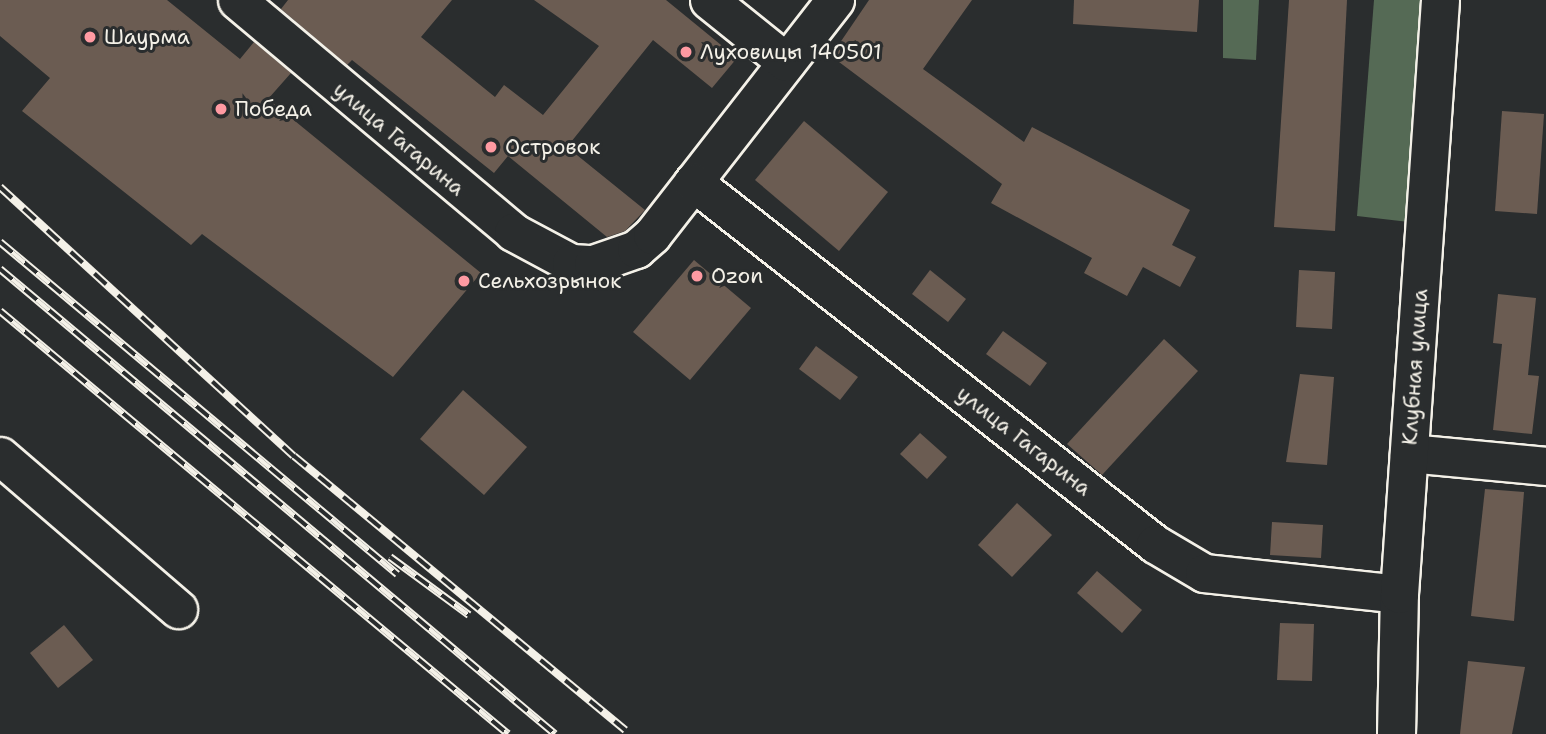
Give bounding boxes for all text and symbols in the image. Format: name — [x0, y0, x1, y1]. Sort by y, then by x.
place label: Шаурма — [104, 24, 190, 50]
marker: Шаурма — [82, 29, 98, 45]
place label: Луховицы 140501 — [700, 39, 882, 65]
marker: Луховицы 140501 — [678, 44, 694, 60]
street label: улица Гагарина — [328, 77, 470, 201]
place label: Победа — [235, 96, 312, 122]
marker: Победа — [213, 101, 229, 117]
place label: Островок — [505, 134, 600, 160]
marker: Островок — [483, 139, 499, 155]
place label: Ozon — [711, 263, 763, 289]
place label: Сельхозрынок — [478, 268, 621, 294]
marker: Ozon — [689, 268, 705, 284]
marker: Сельхозрынок — [456, 273, 472, 289]
street label: Клубная улица — [1397, 288, 1433, 446]
street label: улица Гагарина — [952, 381, 1096, 501]

